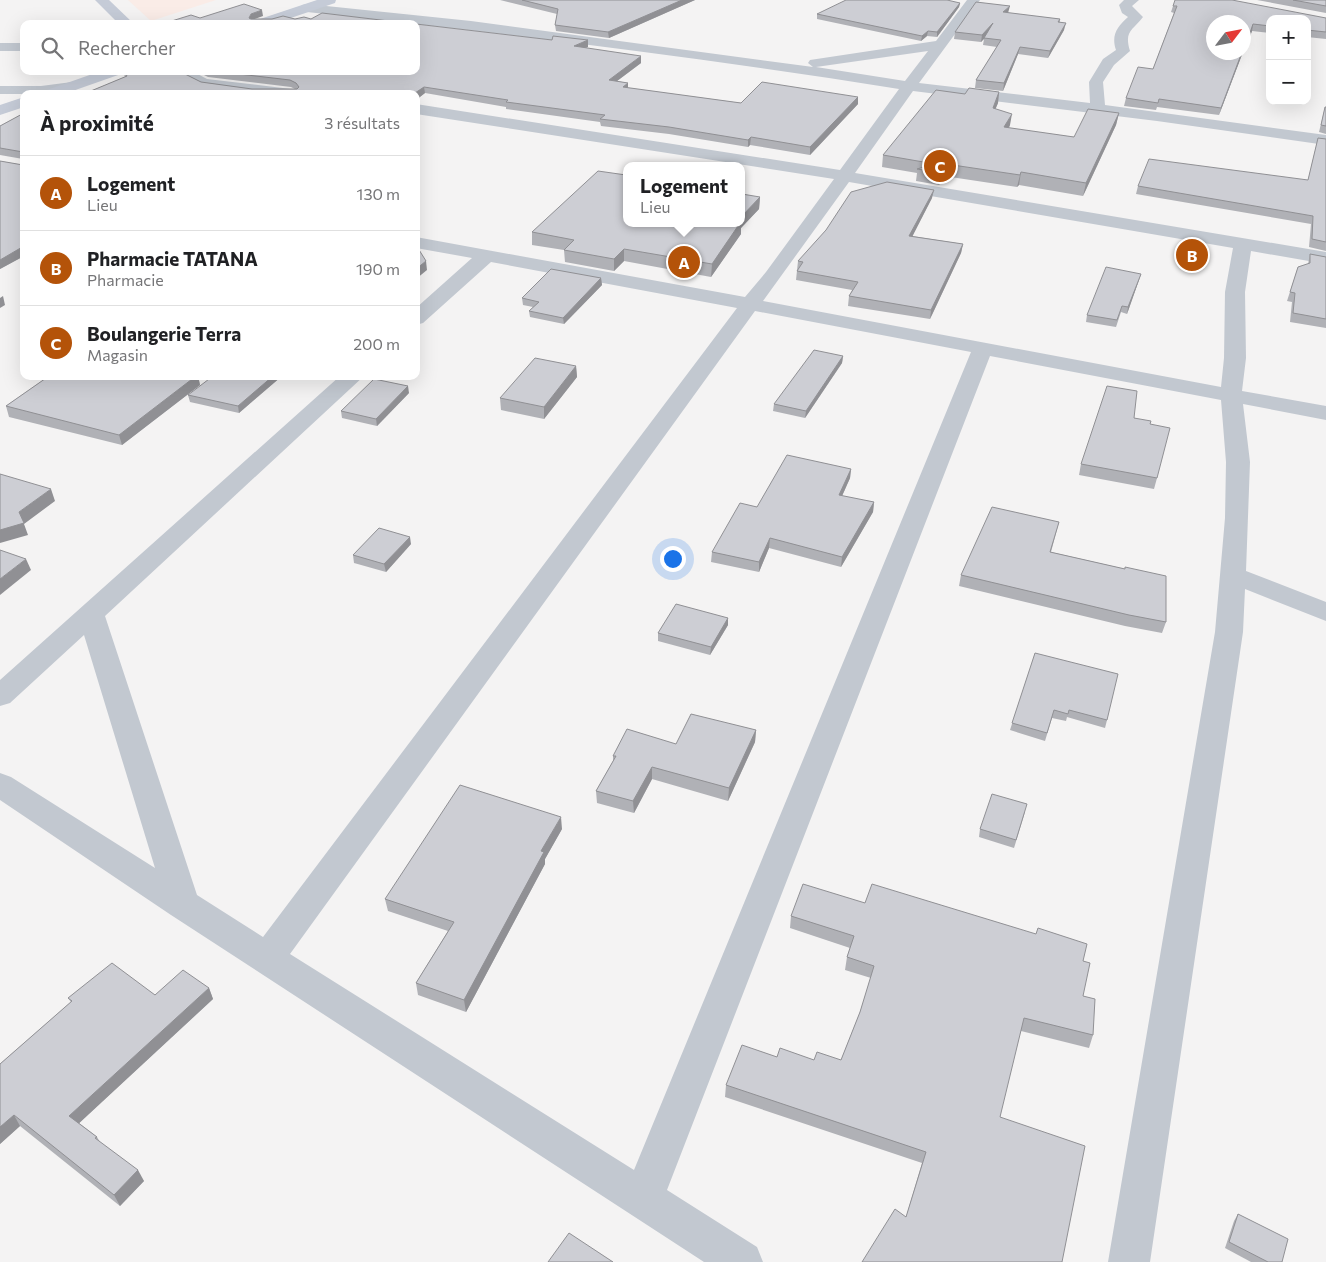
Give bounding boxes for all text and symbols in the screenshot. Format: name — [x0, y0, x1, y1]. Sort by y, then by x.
north arrow — [1206, 15, 1251, 60]
map controls — [1266, 15, 1311, 105]
button: + — [1266, 15, 1311, 60]
search box — [20, 20, 420, 75]
icon: search — [38, 34, 66, 62]
text: Rechercher — [78, 36, 176, 59]
button: − — [1266, 60, 1311, 105]
text: À proximité — [40, 110, 154, 135]
text: 3 résultats — [324, 113, 400, 132]
pin: C — [924, 147, 956, 185]
popup — [623, 162, 745, 227]
text: Logement — [87, 172, 175, 195]
text: Logement — [640, 174, 728, 197]
text: A — [50, 184, 62, 203]
text: 130 m — [357, 184, 400, 203]
text: Lieu — [87, 195, 118, 214]
text: Lieu — [640, 197, 671, 216]
pin: B — [1176, 236, 1208, 274]
pin: A — [668, 243, 700, 281]
text: Pharmacie TATANA — [87, 247, 258, 270]
text: B — [51, 259, 61, 278]
text: 190 m — [356, 259, 400, 278]
text: Pharmacie — [87, 270, 164, 289]
text: Boulangerie Terra — [87, 322, 241, 345]
text: C — [51, 334, 61, 353]
text: 200 m — [353, 334, 400, 353]
text: Magasin — [87, 345, 148, 364]
your location — [660, 546, 686, 572]

